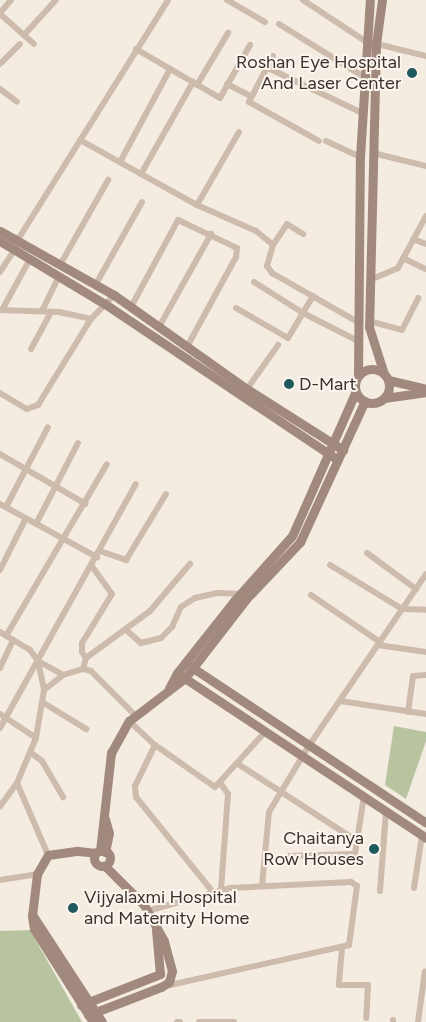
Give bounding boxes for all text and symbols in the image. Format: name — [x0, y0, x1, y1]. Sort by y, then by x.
place label: Roshan Eye Hospital And Laser Center — [236, 52, 401, 94]
marker: Roshan Eye Hospital And Laser Center — [405, 66, 419, 80]
place label: D-Mart — [299, 373, 356, 395]
marker: D-Mart — [283, 378, 295, 390]
place label: Chaitanya Row Houses — [263, 828, 364, 871]
marker: Chaitanya Row Houses — [368, 843, 380, 855]
place label: Vijyalaxmi Hospital and Maternity Home — [84, 887, 249, 930]
marker: Vijyalaxmi Hospital and Maternity Home — [66, 901, 80, 915]

